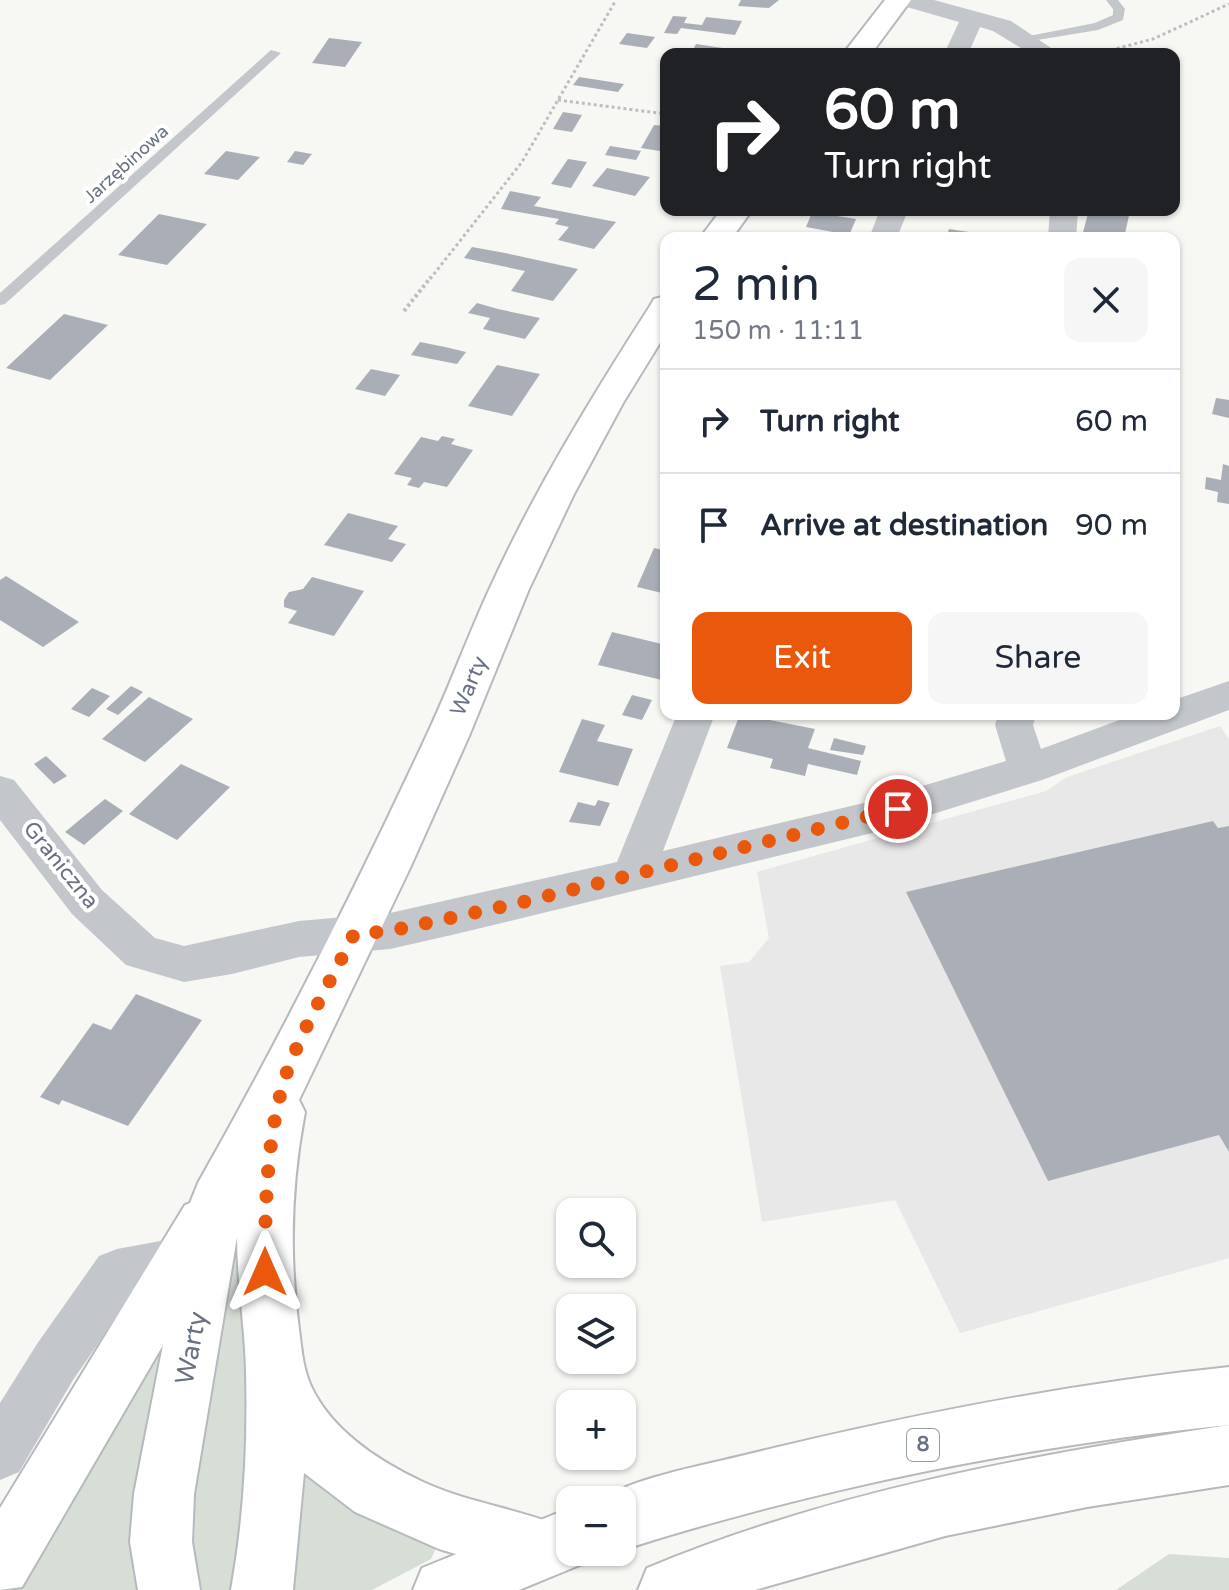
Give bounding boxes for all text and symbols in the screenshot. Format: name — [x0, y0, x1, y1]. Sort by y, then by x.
text: 60 m — [824, 77, 960, 144]
icon: right — [692, 80, 796, 184]
street label: Jarzębinowa — [79, 120, 173, 208]
text: Turn right — [824, 145, 991, 188]
text: 2 min — [692, 256, 820, 314]
button: close — [1064, 258, 1148, 342]
text: 150 m · 11:11 — [692, 315, 864, 346]
icon: right — [692, 399, 736, 443]
text: Turn right — [760, 403, 900, 440]
text: 60 m — [1075, 403, 1148, 440]
icon: arrive — [692, 503, 736, 547]
text: Arrive at destination — [760, 507, 1048, 544]
text: 90 m — [1075, 507, 1148, 544]
button: Exit — [692, 612, 912, 704]
button: Share — [928, 612, 1148, 704]
street label: Warty — [445, 652, 493, 720]
pin — [864, 775, 932, 843]
icon: arrive — [876, 787, 920, 831]
street label: Graniczna — [18, 816, 104, 914]
map controls — [556, 1198, 636, 1566]
button: search — [556, 1198, 636, 1278]
position arrow — [223, 1230, 307, 1314]
button: layers — [556, 1294, 636, 1374]
street label: Warty — [169, 1309, 213, 1387]
button: + — [556, 1390, 636, 1470]
road number: 8 — [907, 1429, 939, 1461]
button: − — [556, 1486, 636, 1566]

